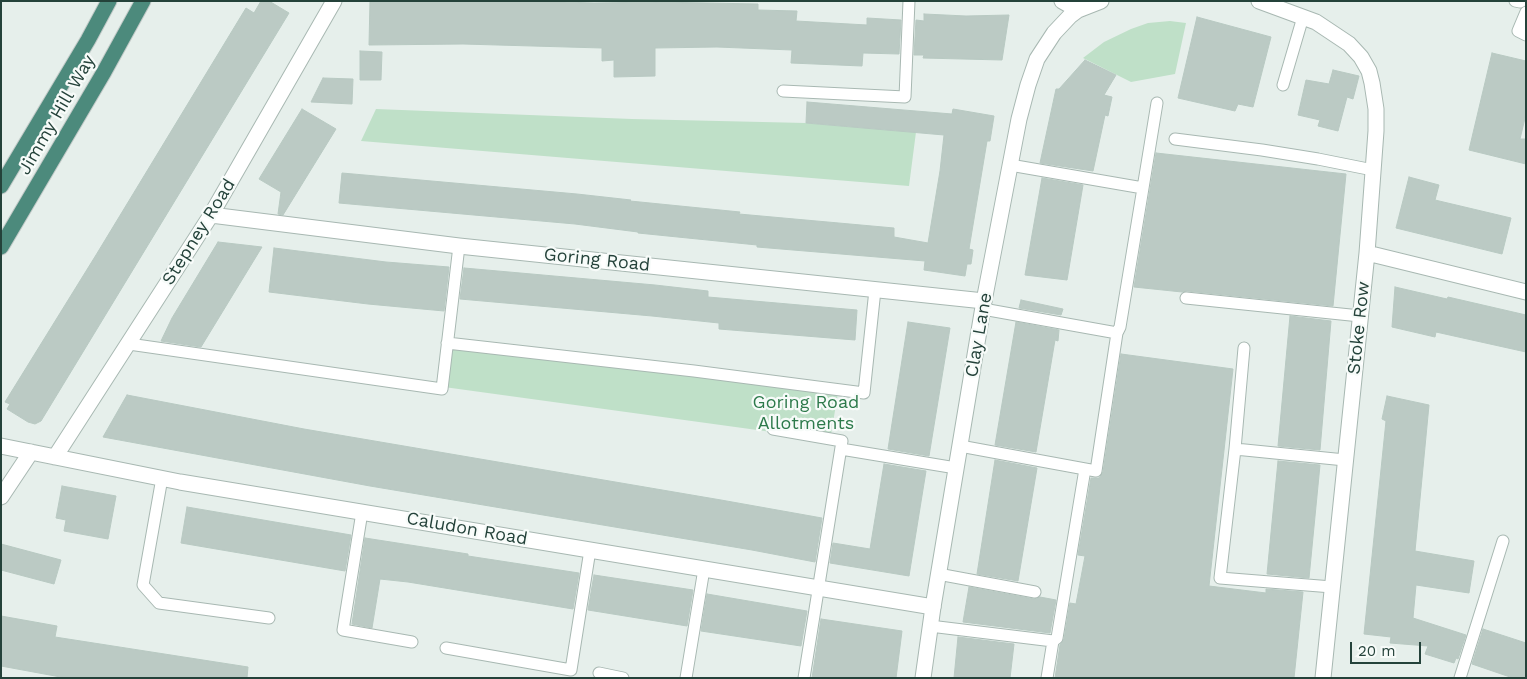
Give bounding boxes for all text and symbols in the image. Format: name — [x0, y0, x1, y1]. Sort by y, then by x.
street label: Jimmy Hill Way — [14, 51, 100, 179]
street label: Stepney Road — [158, 175, 240, 289]
street label: Goring Road — [543, 244, 651, 276]
street label: Stoke Row — [1343, 280, 1375, 376]
street label: Clay Lane — [961, 291, 997, 379]
park label: Goring Road Allotments — [753, 392, 859, 434]
street label: Caludon Road — [405, 508, 529, 550]
scale bar — [1352, 632, 1423, 664]
text: 20 m — [1358, 642, 1396, 660]

